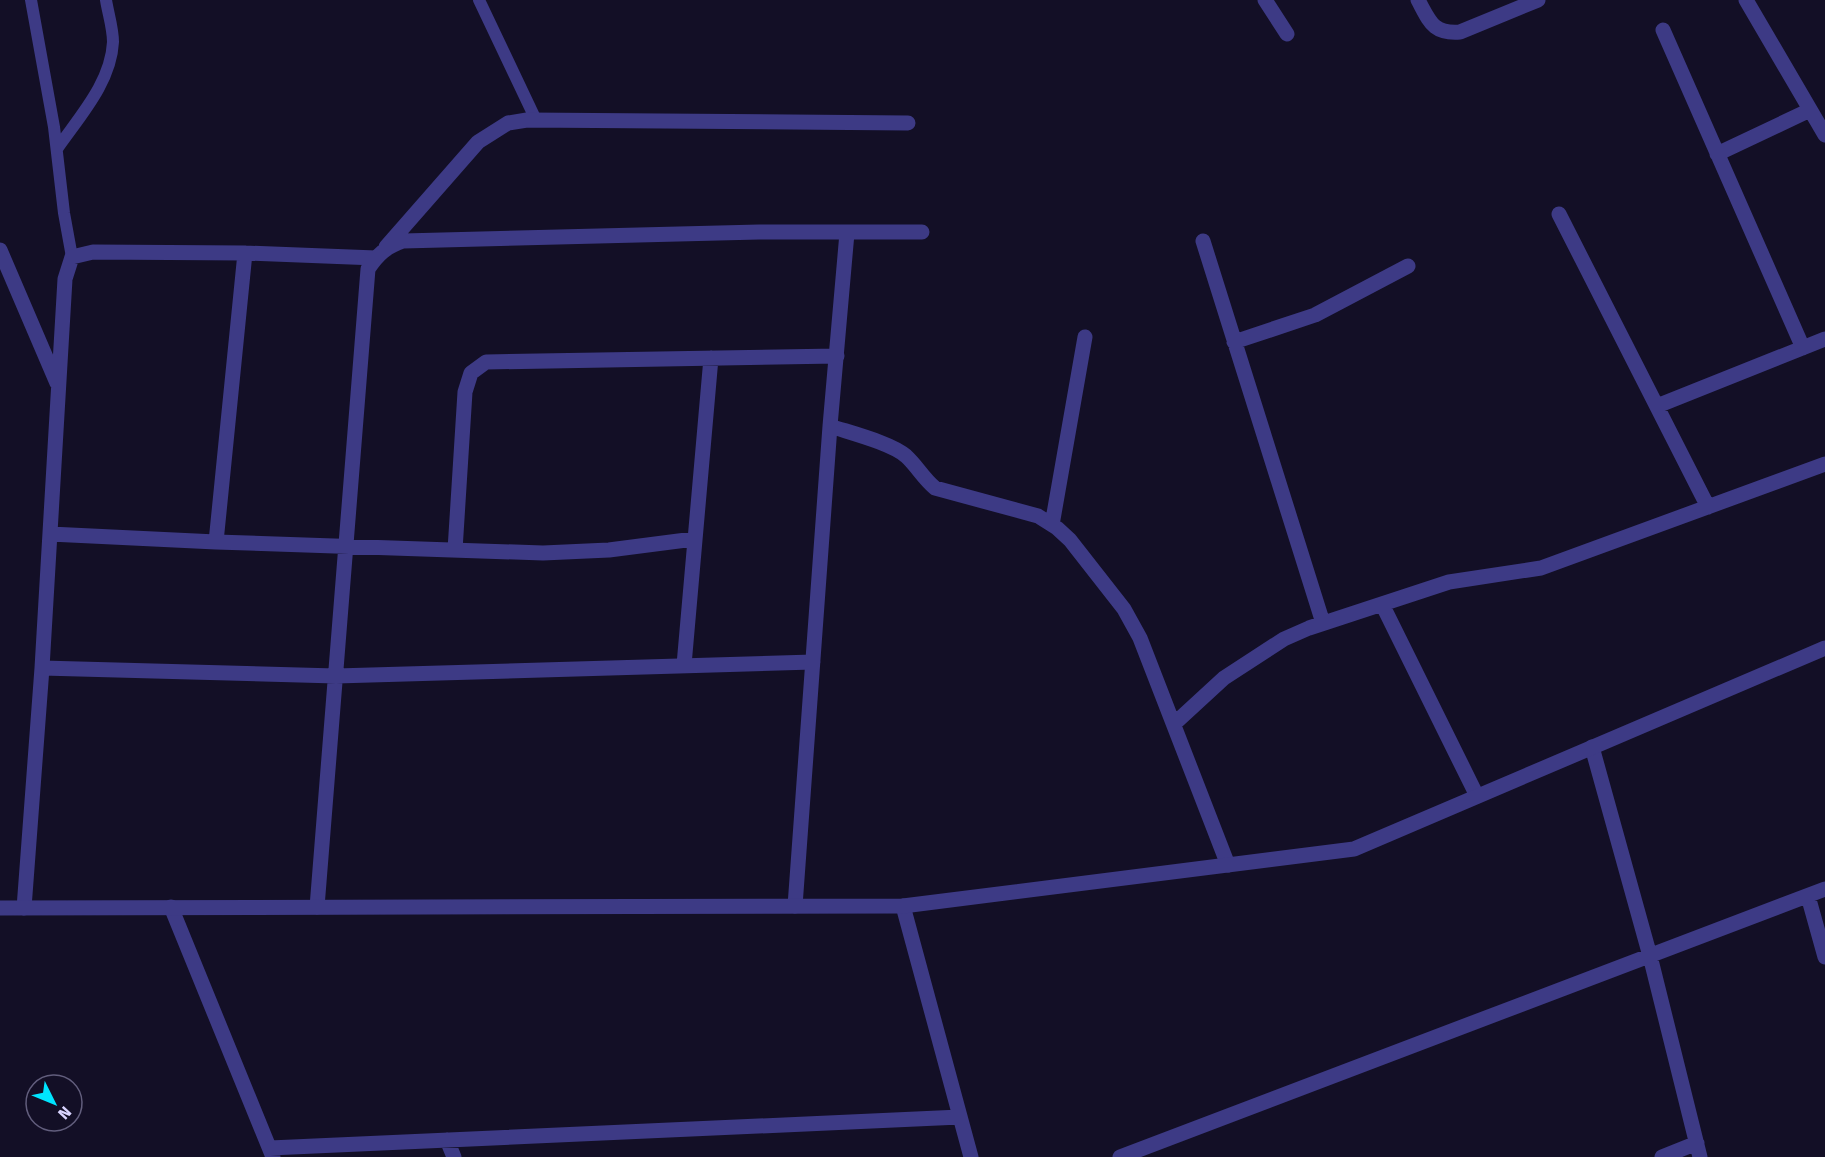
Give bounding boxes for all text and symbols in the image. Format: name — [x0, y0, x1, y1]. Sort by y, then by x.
north arrow — [24, 1073, 84, 1133]
text: N — [54, 1103, 75, 1123]

